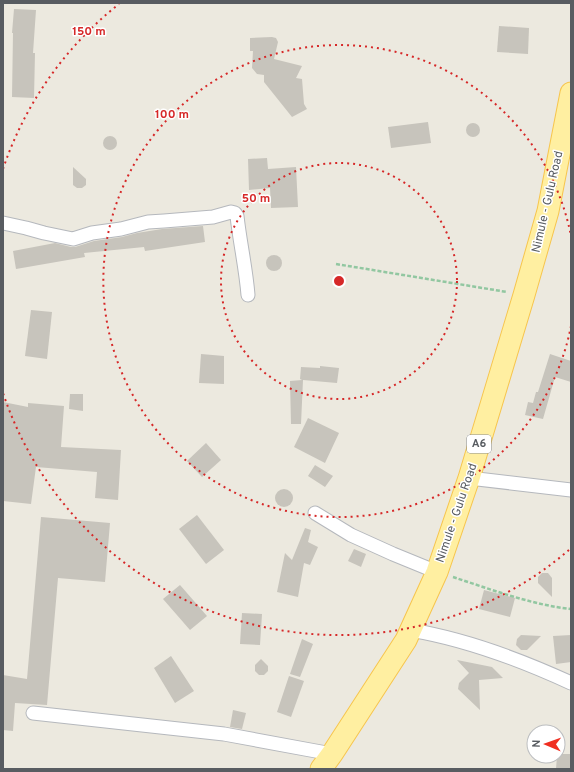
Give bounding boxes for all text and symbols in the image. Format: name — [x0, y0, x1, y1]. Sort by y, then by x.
text: 150 m — [72, 24, 106, 40]
text: 100 m — [155, 107, 189, 123]
street label: Nimule - Gulu Road — [529, 150, 567, 254]
text: 50 m — [242, 191, 270, 207]
centre of rings — [332, 274, 346, 288]
road number: A6 — [467, 435, 491, 453]
street label: Nimule - Gulu Road — [433, 461, 481, 565]
north arrow — [526, 724, 566, 764]
text: N — [530, 739, 544, 748]

